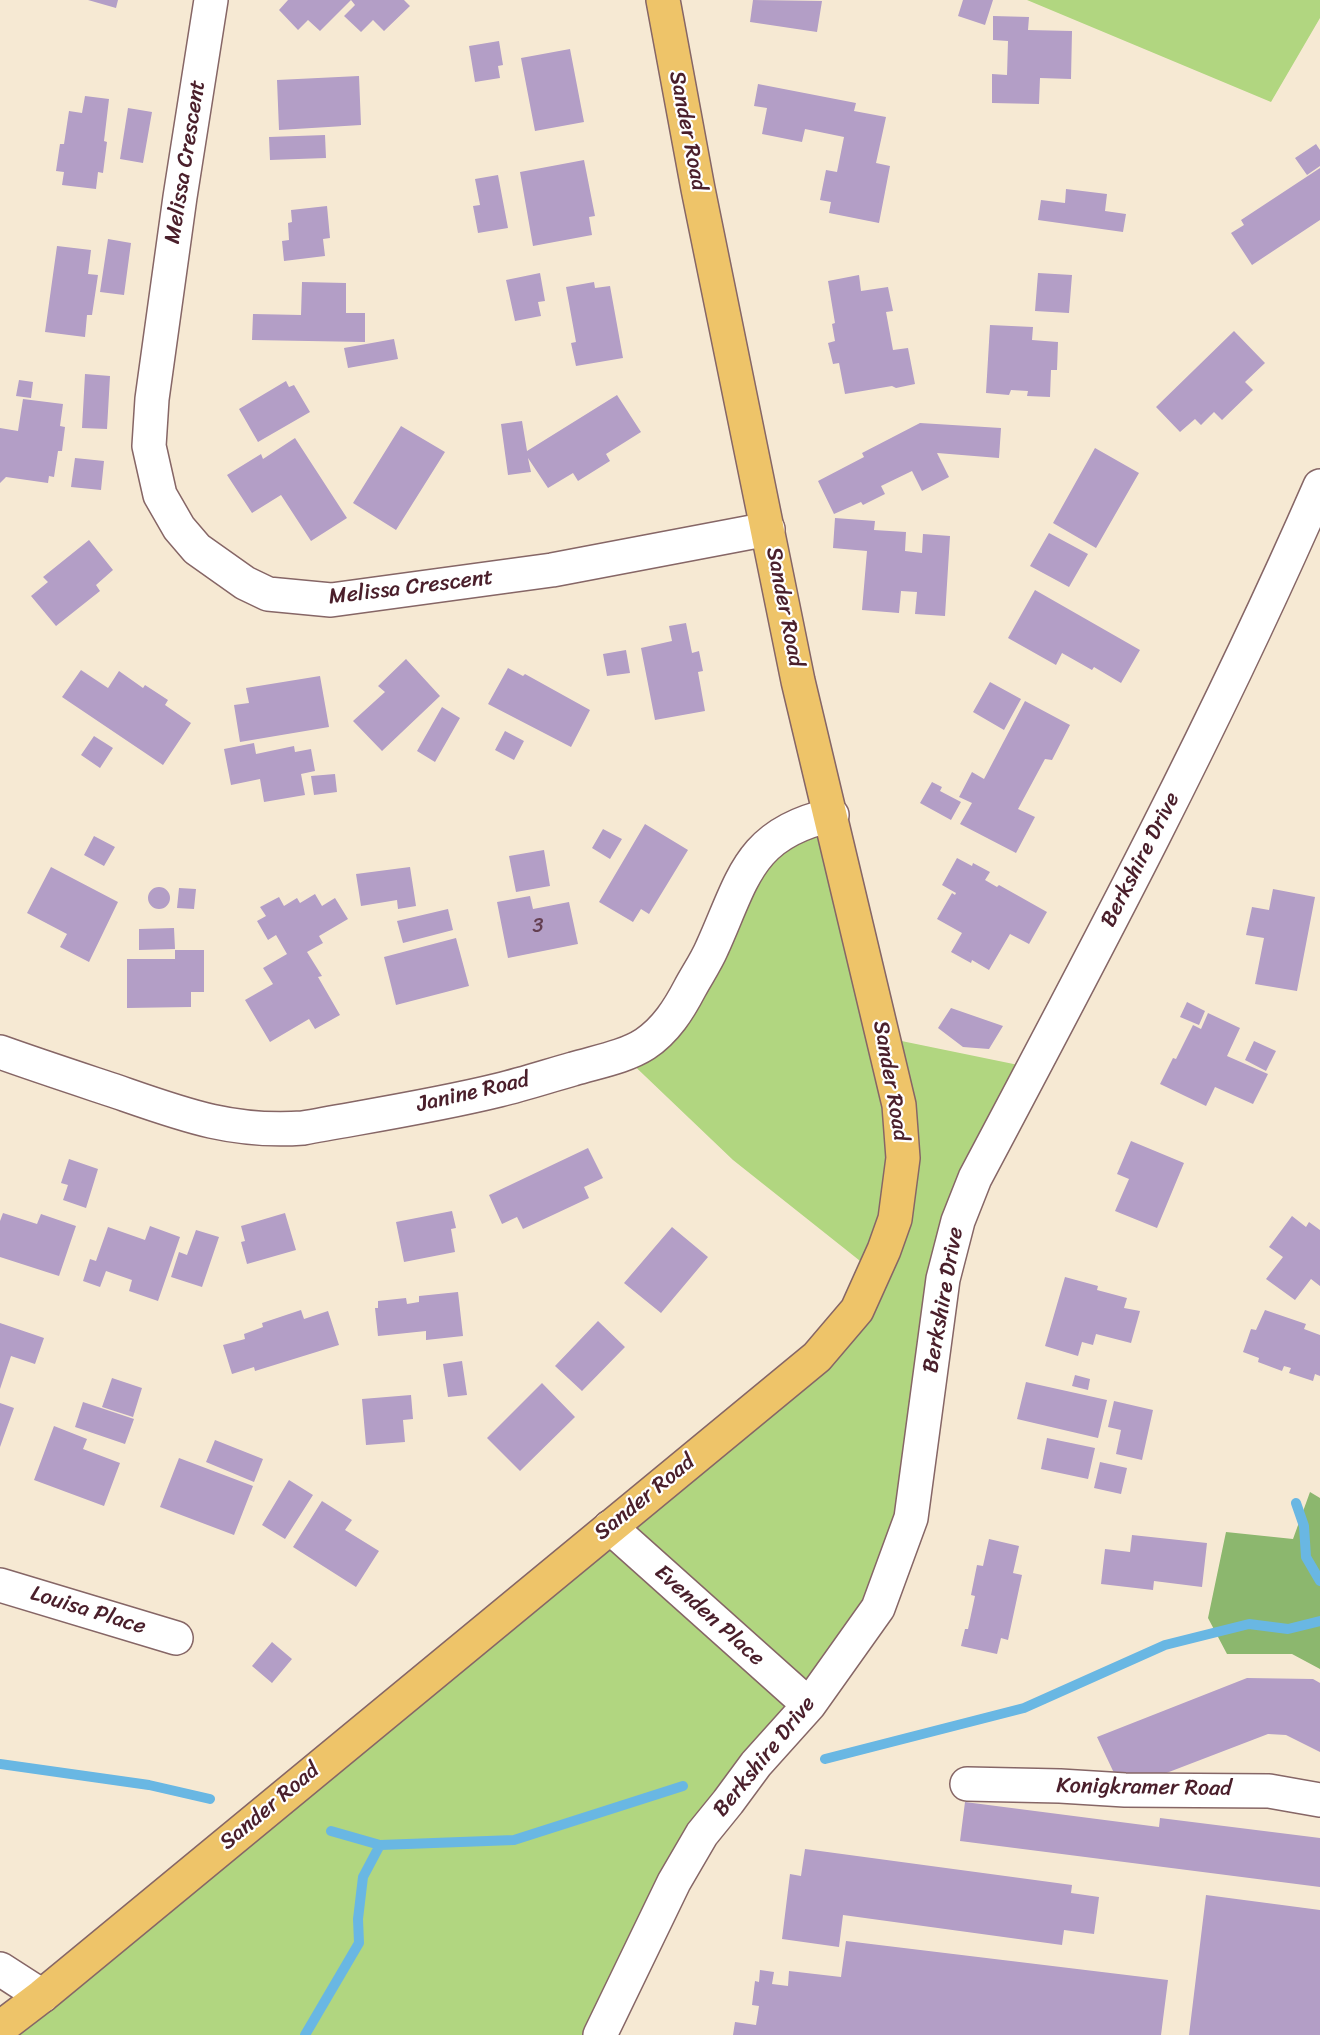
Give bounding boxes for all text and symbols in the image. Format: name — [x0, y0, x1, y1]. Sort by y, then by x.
street label: Sander Road — [662, 69, 712, 193]
street label: Melissa Crescent — [160, 78, 212, 246]
street label: Sander Road — [759, 545, 809, 669]
street label: Melissa Crescent — [327, 565, 495, 611]
street label: Berkshire Drive — [1096, 788, 1186, 932]
house number: 3 — [533, 915, 543, 939]
street label: Sander Road — [866, 1019, 914, 1143]
street label: Janine Road — [414, 1067, 532, 1119]
street label: Berkshire Drive — [918, 1225, 970, 1375]
street label: Sander Road — [589, 1450, 701, 1546]
street label: Evenden Place — [649, 1560, 769, 1672]
street label: Louisa Place — [27, 1581, 149, 1641]
street label: Berkshire Drive — [708, 1691, 822, 1823]
street label: Sander Road — [215, 1758, 325, 1856]
street label: Konigkramer Road — [1056, 1773, 1232, 1803]

